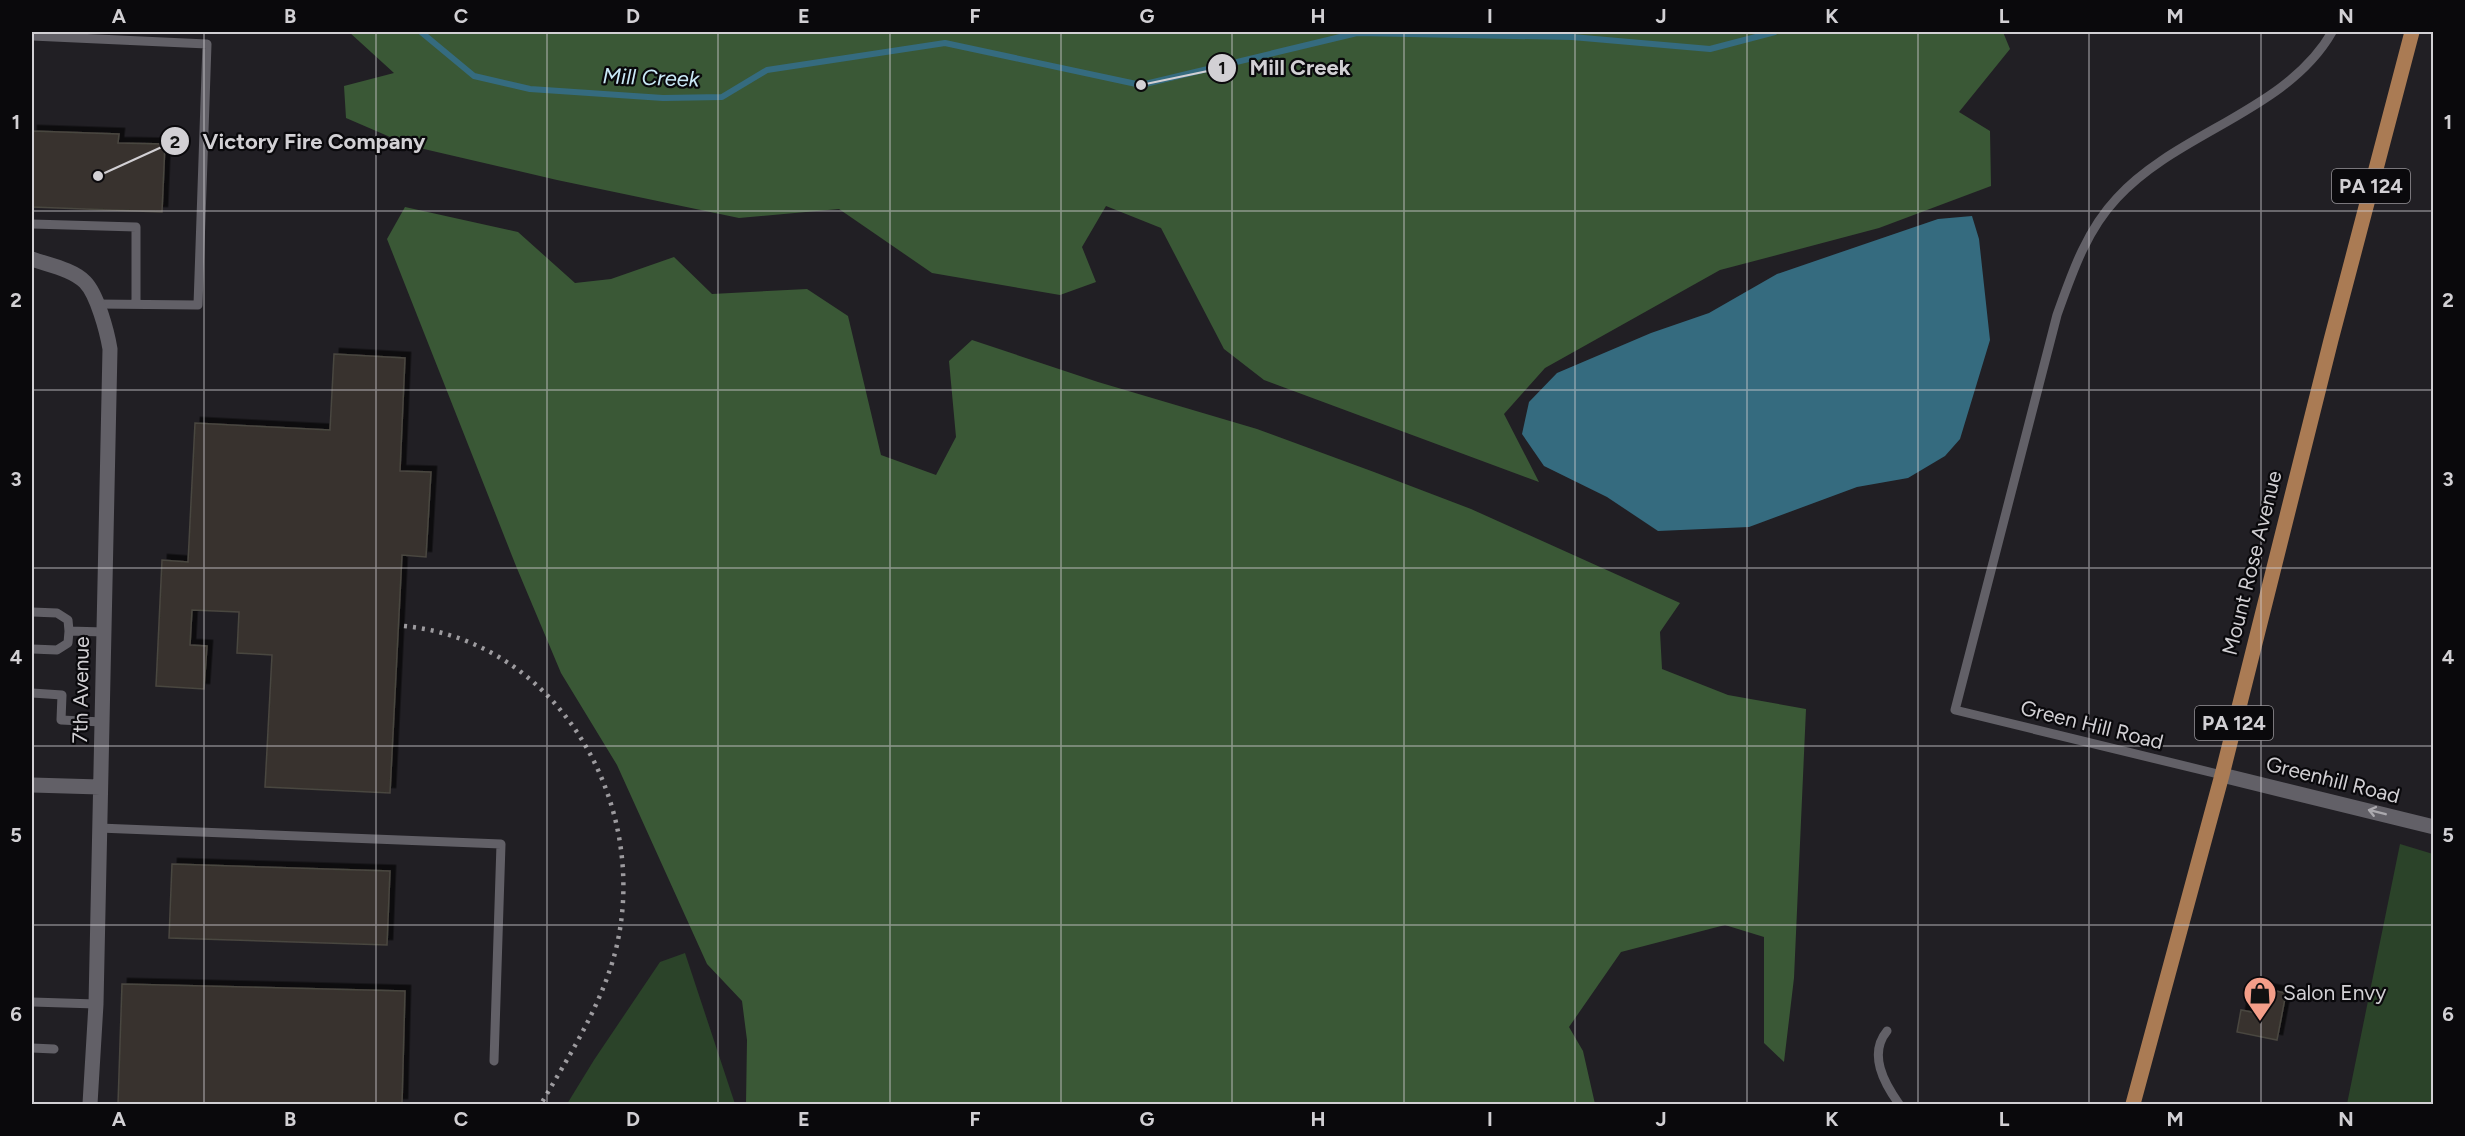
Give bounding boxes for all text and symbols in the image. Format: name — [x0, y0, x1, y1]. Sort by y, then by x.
text: A — [112, 4, 127, 28]
text: B — [284, 4, 296, 28]
text: C — [454, 4, 468, 28]
text: D — [626, 4, 640, 28]
text: E — [798, 4, 810, 28]
text: F — [969, 4, 981, 28]
text: G — [1140, 4, 1155, 28]
text: H — [1311, 4, 1326, 28]
text: I — [1487, 4, 1493, 28]
text: J — [1655, 4, 1667, 28]
text: K — [1825, 4, 1839, 28]
text: L — [1999, 4, 2010, 28]
text: M — [2166, 4, 2184, 28]
text: N — [2338, 4, 2354, 28]
callout: Mill Creek — [1207, 48, 1362, 88]
text: Mill Creek — [1249, 54, 1351, 81]
text: 1 — [1218, 57, 1226, 79]
water label: Mill Creek — [602, 62, 701, 93]
text: 1 — [12, 110, 20, 134]
text: 1 — [2444, 110, 2452, 134]
callout: Victory Fire Company — [160, 121, 437, 161]
text: Victory Fire Company — [203, 128, 426, 155]
text: 2 — [170, 131, 180, 153]
road number: PA 124 — [2332, 169, 2410, 203]
text: 2 — [10, 288, 22, 312]
text: 2 — [2442, 288, 2454, 312]
text: 3 — [10, 467, 22, 491]
text: 3 — [2442, 467, 2454, 491]
street label: Mount Rose Avenue — [2216, 468, 2287, 658]
street label: 7th Avenue — [67, 636, 94, 744]
text: 4 — [10, 645, 23, 669]
text: 4 — [2442, 645, 2455, 669]
street label: Green Hill Road — [2018, 695, 2166, 754]
road number: PA 124 — [2195, 706, 2273, 740]
street label: Greenhill Road — [2264, 751, 2403, 808]
one-way arrow — [2368, 806, 2387, 818]
text: 5 — [10, 823, 22, 847]
text: 5 — [2442, 823, 2454, 847]
shop icon: Salon Envy — [2242, 975, 2278, 1022]
place label: Salon Envy — [2283, 980, 2386, 1005]
text: 6 — [10, 1002, 22, 1026]
text: 6 — [2442, 1002, 2454, 1026]
text: A — [112, 1107, 127, 1131]
text: B — [284, 1107, 296, 1131]
text: C — [454, 1107, 468, 1131]
text: D — [626, 1107, 640, 1131]
text: E — [798, 1107, 810, 1131]
text: F — [969, 1107, 981, 1131]
text: G — [1140, 1107, 1155, 1131]
text: H — [1311, 1107, 1326, 1131]
text: I — [1487, 1107, 1493, 1131]
text: J — [1655, 1107, 1667, 1131]
text: K — [1825, 1107, 1839, 1131]
text: L — [1999, 1107, 2010, 1131]
text: M — [2166, 1107, 2184, 1131]
text: N — [2338, 1107, 2354, 1131]

